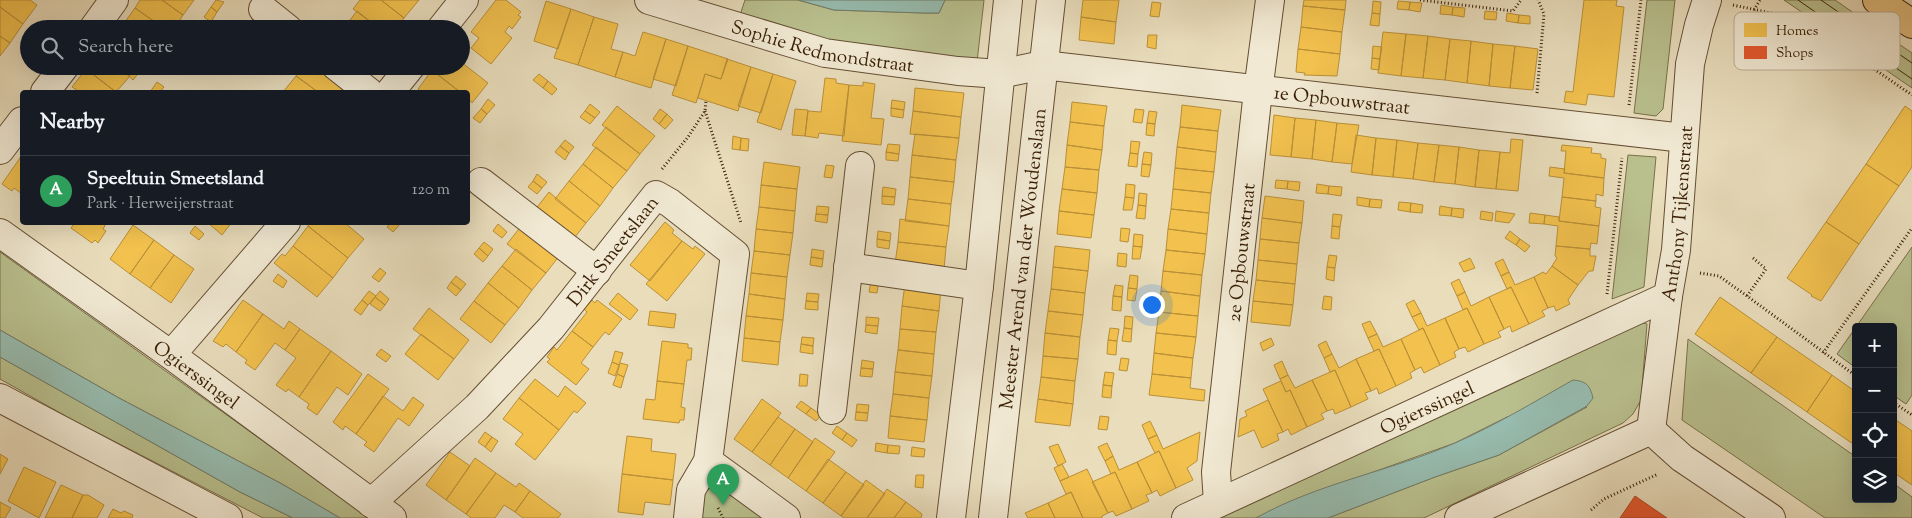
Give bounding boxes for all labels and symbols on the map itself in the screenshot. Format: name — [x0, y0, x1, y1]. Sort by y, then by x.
legend — [1734, 12, 1900, 70]
street label: Sophie Redmondstraat — [727, 14, 916, 81]
text: Homes — [1776, 22, 1818, 42]
text: Shops — [1776, 44, 1813, 64]
street label: 1e Opbouwstraat — [1272, 80, 1412, 123]
street label: Meester Arend van der Woudenslaan — [994, 107, 1055, 411]
street label: Anthony Tijkenstraat — [1656, 124, 1701, 304]
street label: 2e Opbouwstraat — [1222, 181, 1264, 323]
street label: Dirk Smeetslaan — [562, 191, 666, 313]
your location — [1139, 292, 1165, 318]
street label: Ogierssingel — [146, 335, 244, 417]
street label: Ogierssingel — [1376, 376, 1479, 443]
pin: A — [707, 464, 739, 505]

